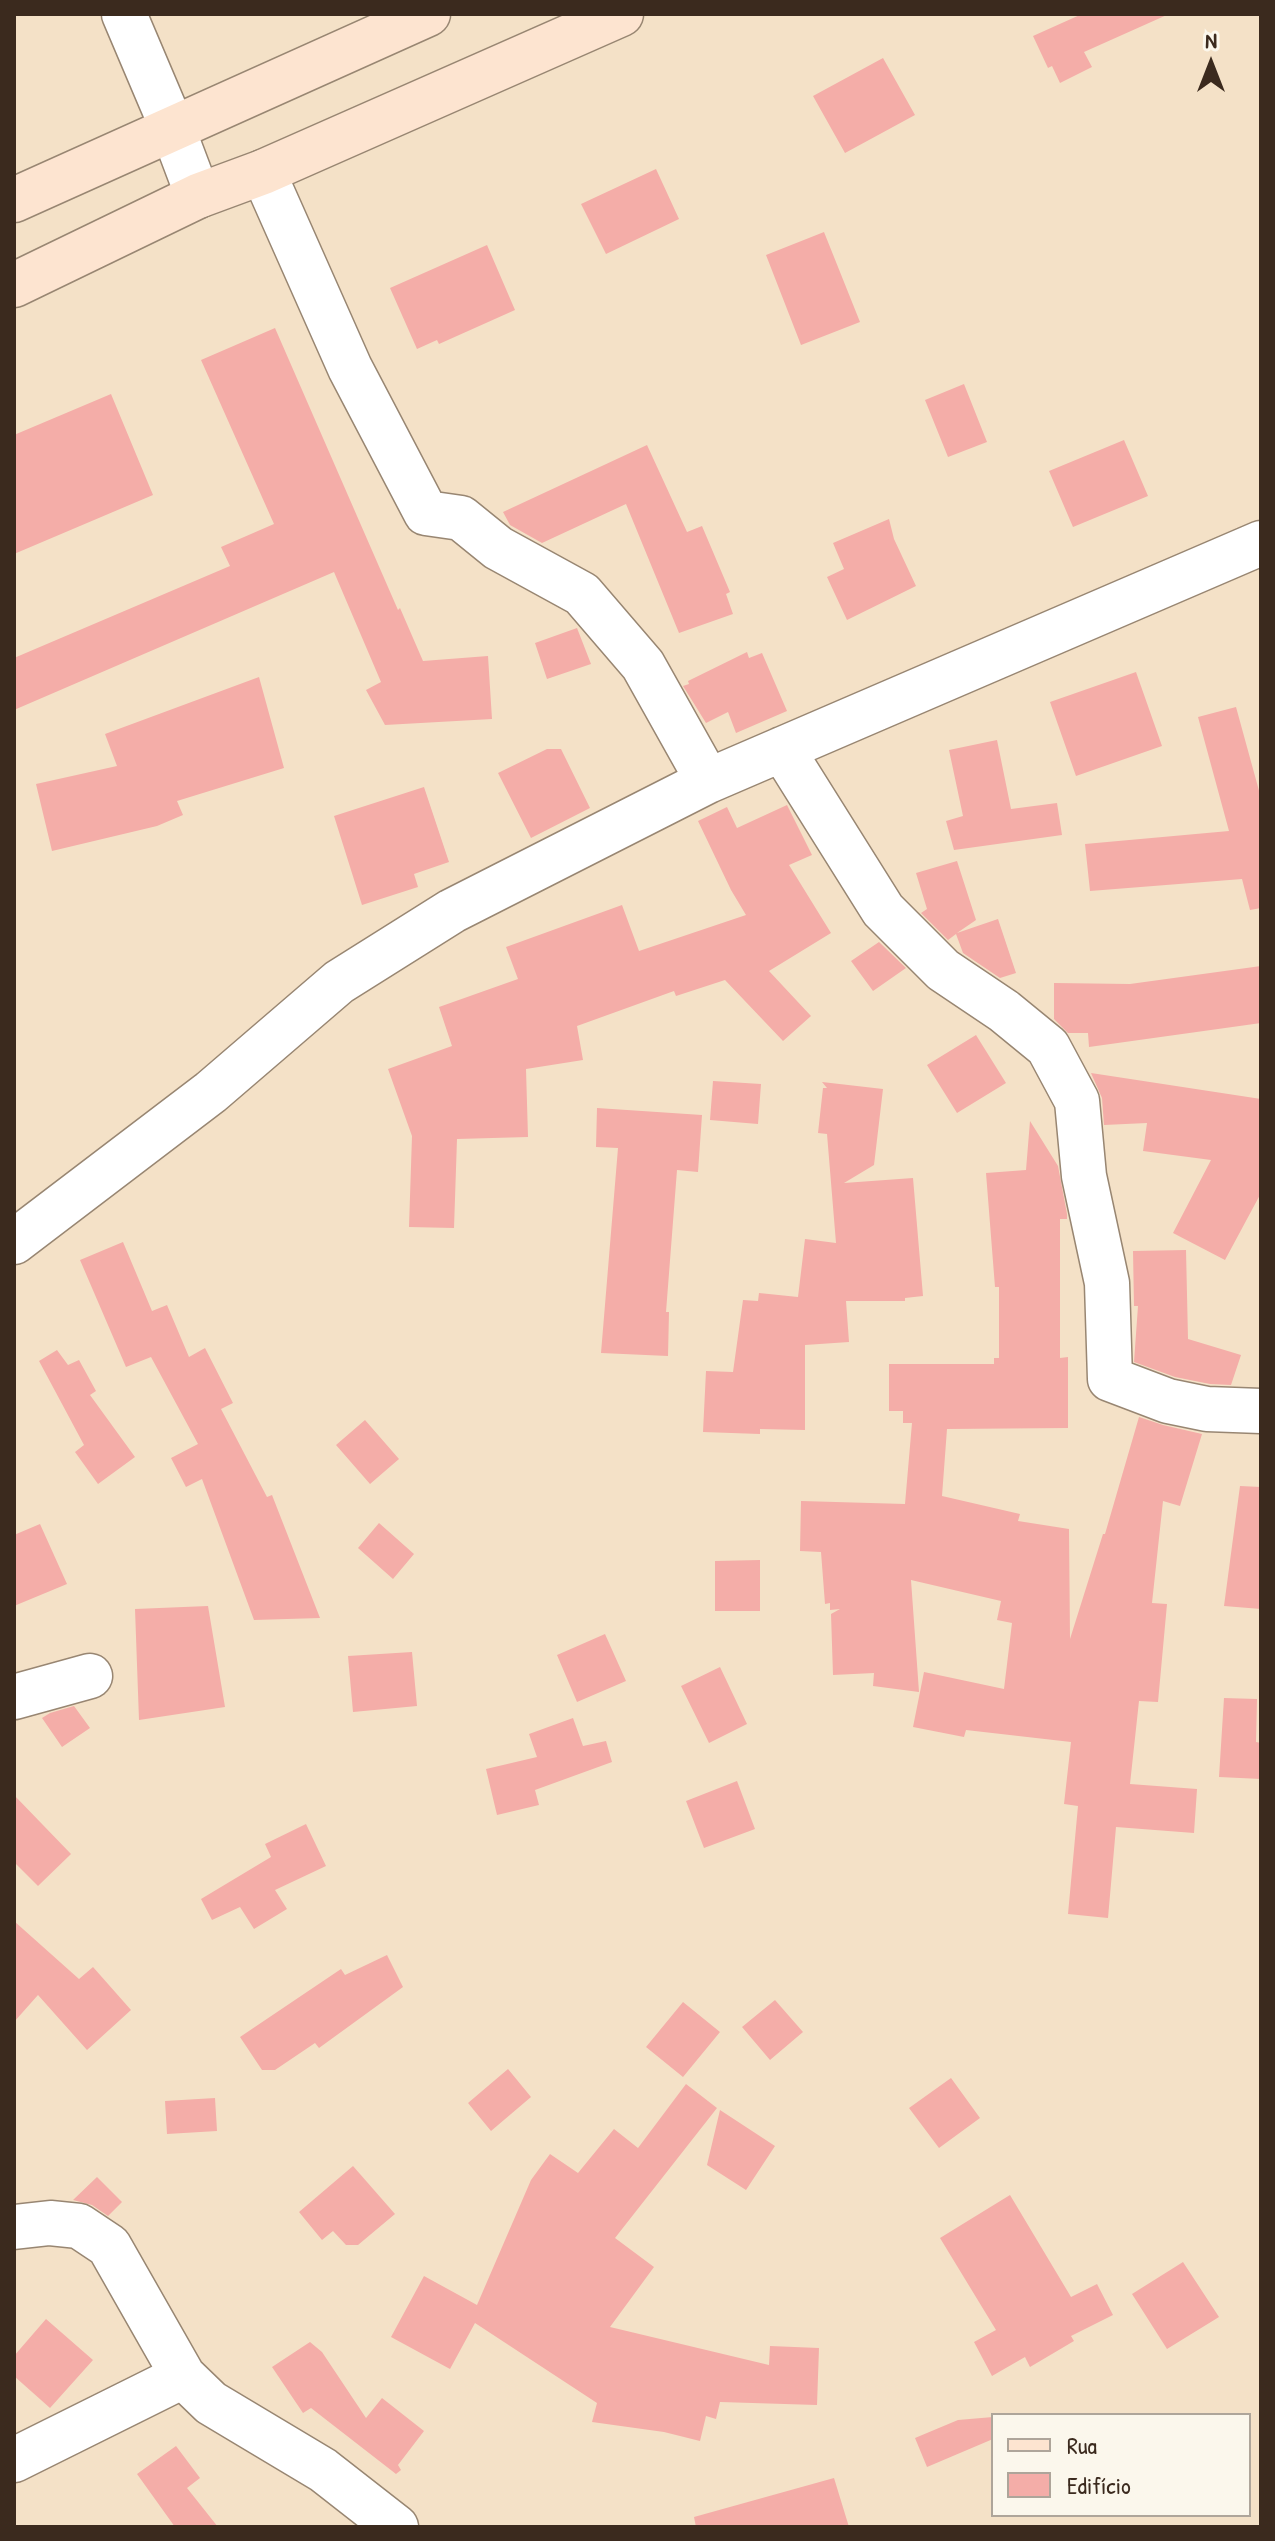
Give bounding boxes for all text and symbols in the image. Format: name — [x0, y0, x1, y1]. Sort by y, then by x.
north arrow — [1171, 24, 1251, 104]
text: N — [1205, 25, 1217, 55]
legend — [991, 2413, 1251, 2517]
text: Rua — [1067, 2429, 1097, 2461]
text: Edifício — [1067, 2469, 1131, 2501]

